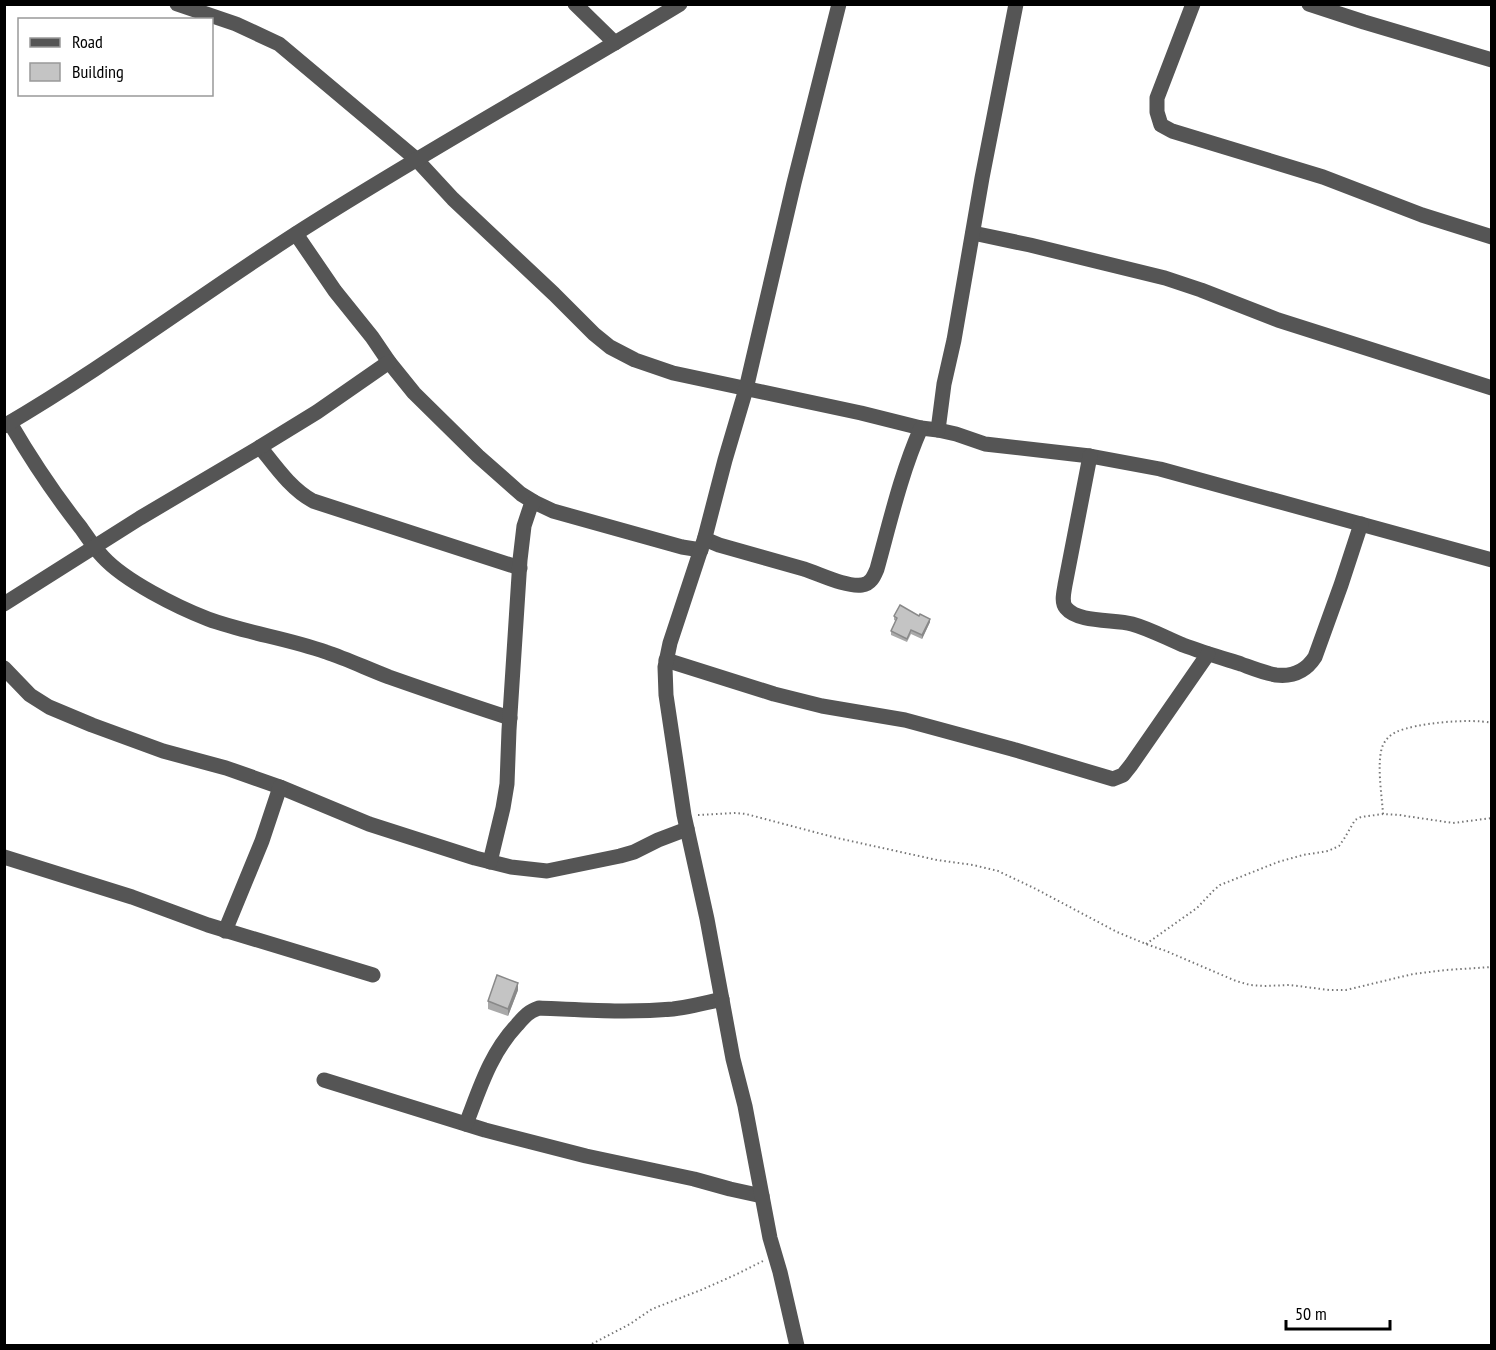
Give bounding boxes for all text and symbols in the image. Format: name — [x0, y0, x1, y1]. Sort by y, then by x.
legend — [18, 18, 213, 96]
text: Road — [72, 30, 103, 53]
text: Building — [72, 60, 124, 83]
scale bar — [1286, 1293, 1390, 1331]
text: 50 m — [1295, 1302, 1327, 1325]

